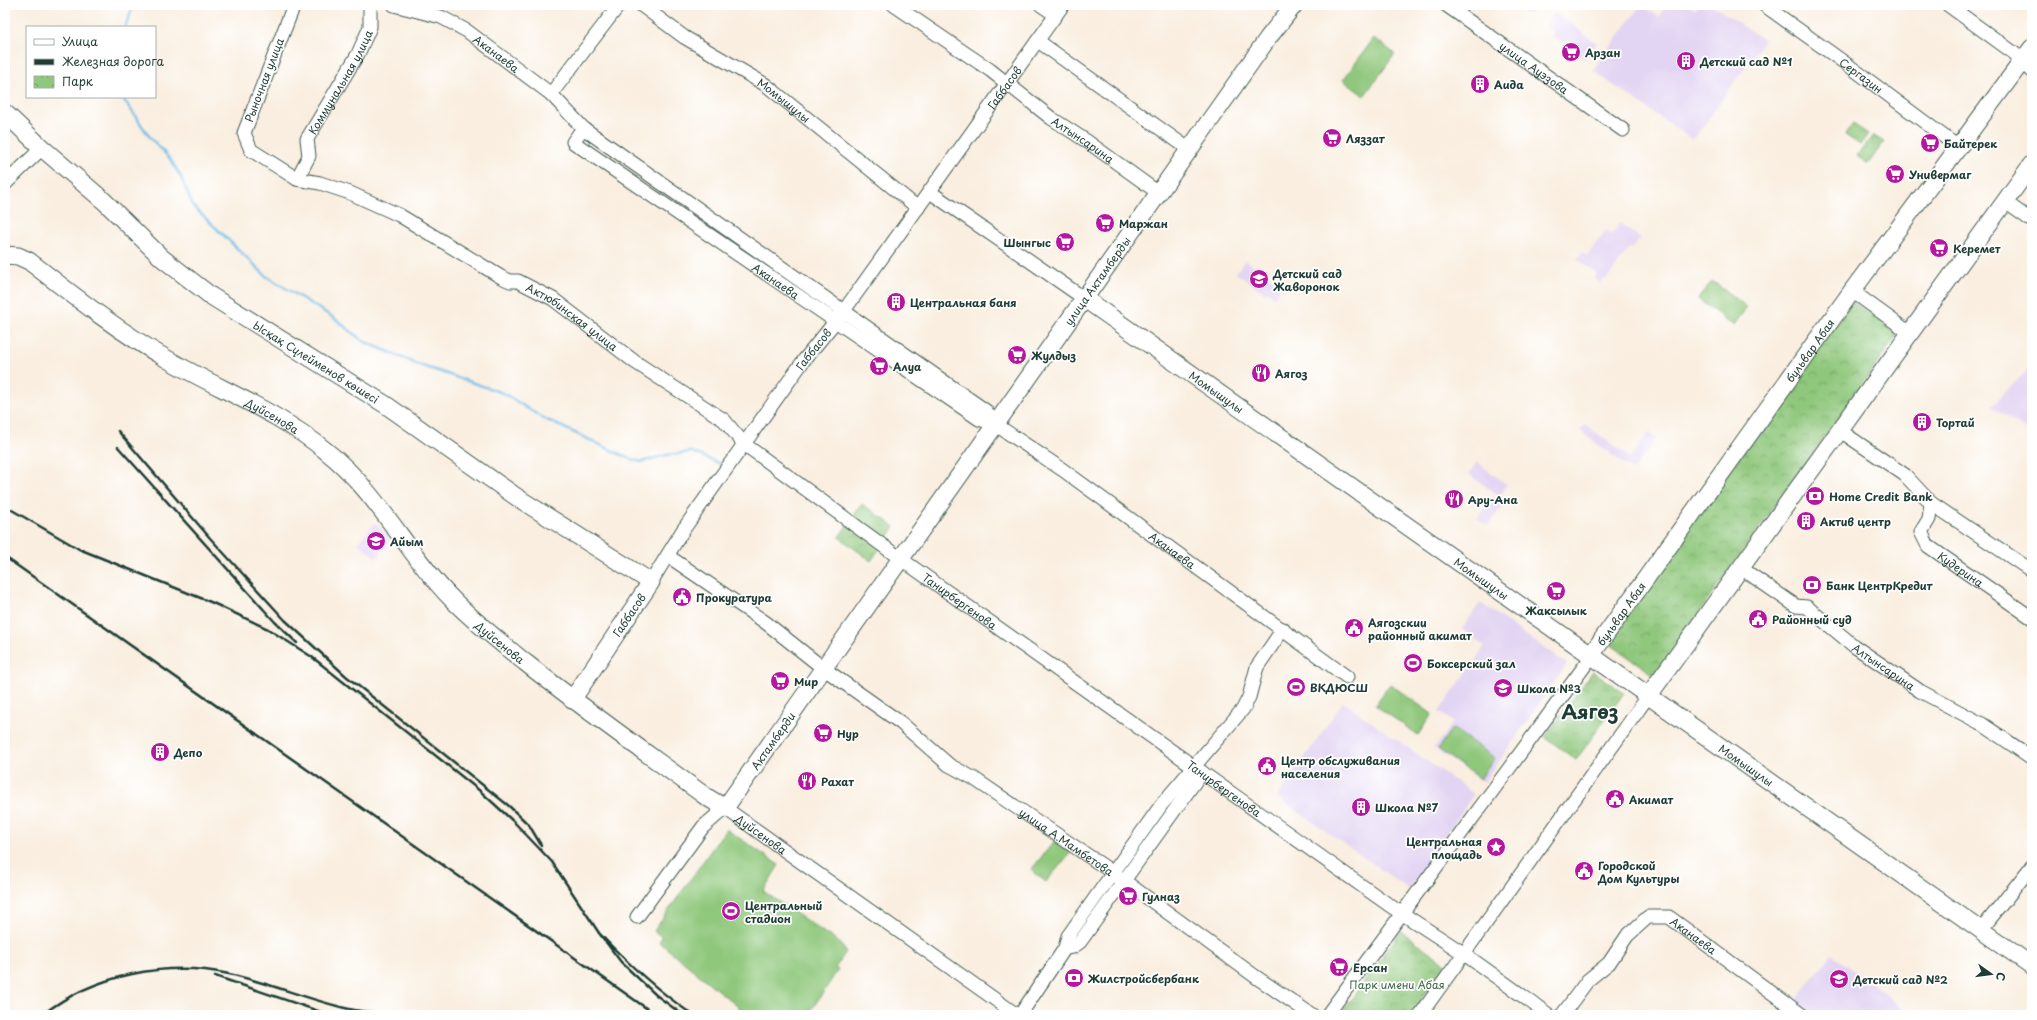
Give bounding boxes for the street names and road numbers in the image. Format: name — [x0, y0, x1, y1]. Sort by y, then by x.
street label: Коммунальная улица — [303, 27, 376, 137]
street label: Аканаева — [470, 30, 523, 76]
street label: Рыночная улица — [240, 35, 288, 125]
street label: улица Ауэзова — [1496, 37, 1572, 98]
street label: Сергазин — [1836, 53, 1887, 97]
street label: Габбасов — [983, 62, 1025, 112]
street label: Момышулы — [755, 73, 814, 126]
street label: Алтынсарина — [1048, 112, 1118, 167]
street label: улица Актамберды — [1060, 233, 1134, 328]
street label: Аканаева — [749, 258, 803, 303]
street label: Актюбинская улица — [523, 278, 622, 355]
street label: бульвар Абая — [1781, 315, 1838, 385]
street label: Ысқақ Сүлейменов көшесі — [250, 316, 383, 407]
street label: Габбасов — [791, 325, 835, 373]
street label: Момышулы — [1186, 366, 1247, 417]
street label: Дуйсенова — [242, 393, 303, 438]
street label: Аканаева — [1146, 527, 1199, 573]
street label: Кудерина — [1935, 547, 1987, 591]
street label: Момышулы — [1451, 553, 1512, 603]
street label: Танирбергенова — [919, 568, 1001, 633]
street label: бульвар Абая — [1592, 578, 1649, 649]
street label: Габбасов — [608, 590, 650, 640]
street label: Дуйсенова — [471, 616, 529, 667]
street label: Алтынсарина — [1849, 639, 1919, 694]
street label: Актамберди — [746, 708, 799, 773]
street label: Момышулы — [1716, 740, 1777, 790]
street label: Танирбергенова — [1183, 756, 1265, 821]
street label: улица А.Мамбетова — [1016, 803, 1117, 880]
street label: Дуйсенова — [731, 809, 790, 858]
street label: Аканаева — [1667, 912, 1720, 958]

